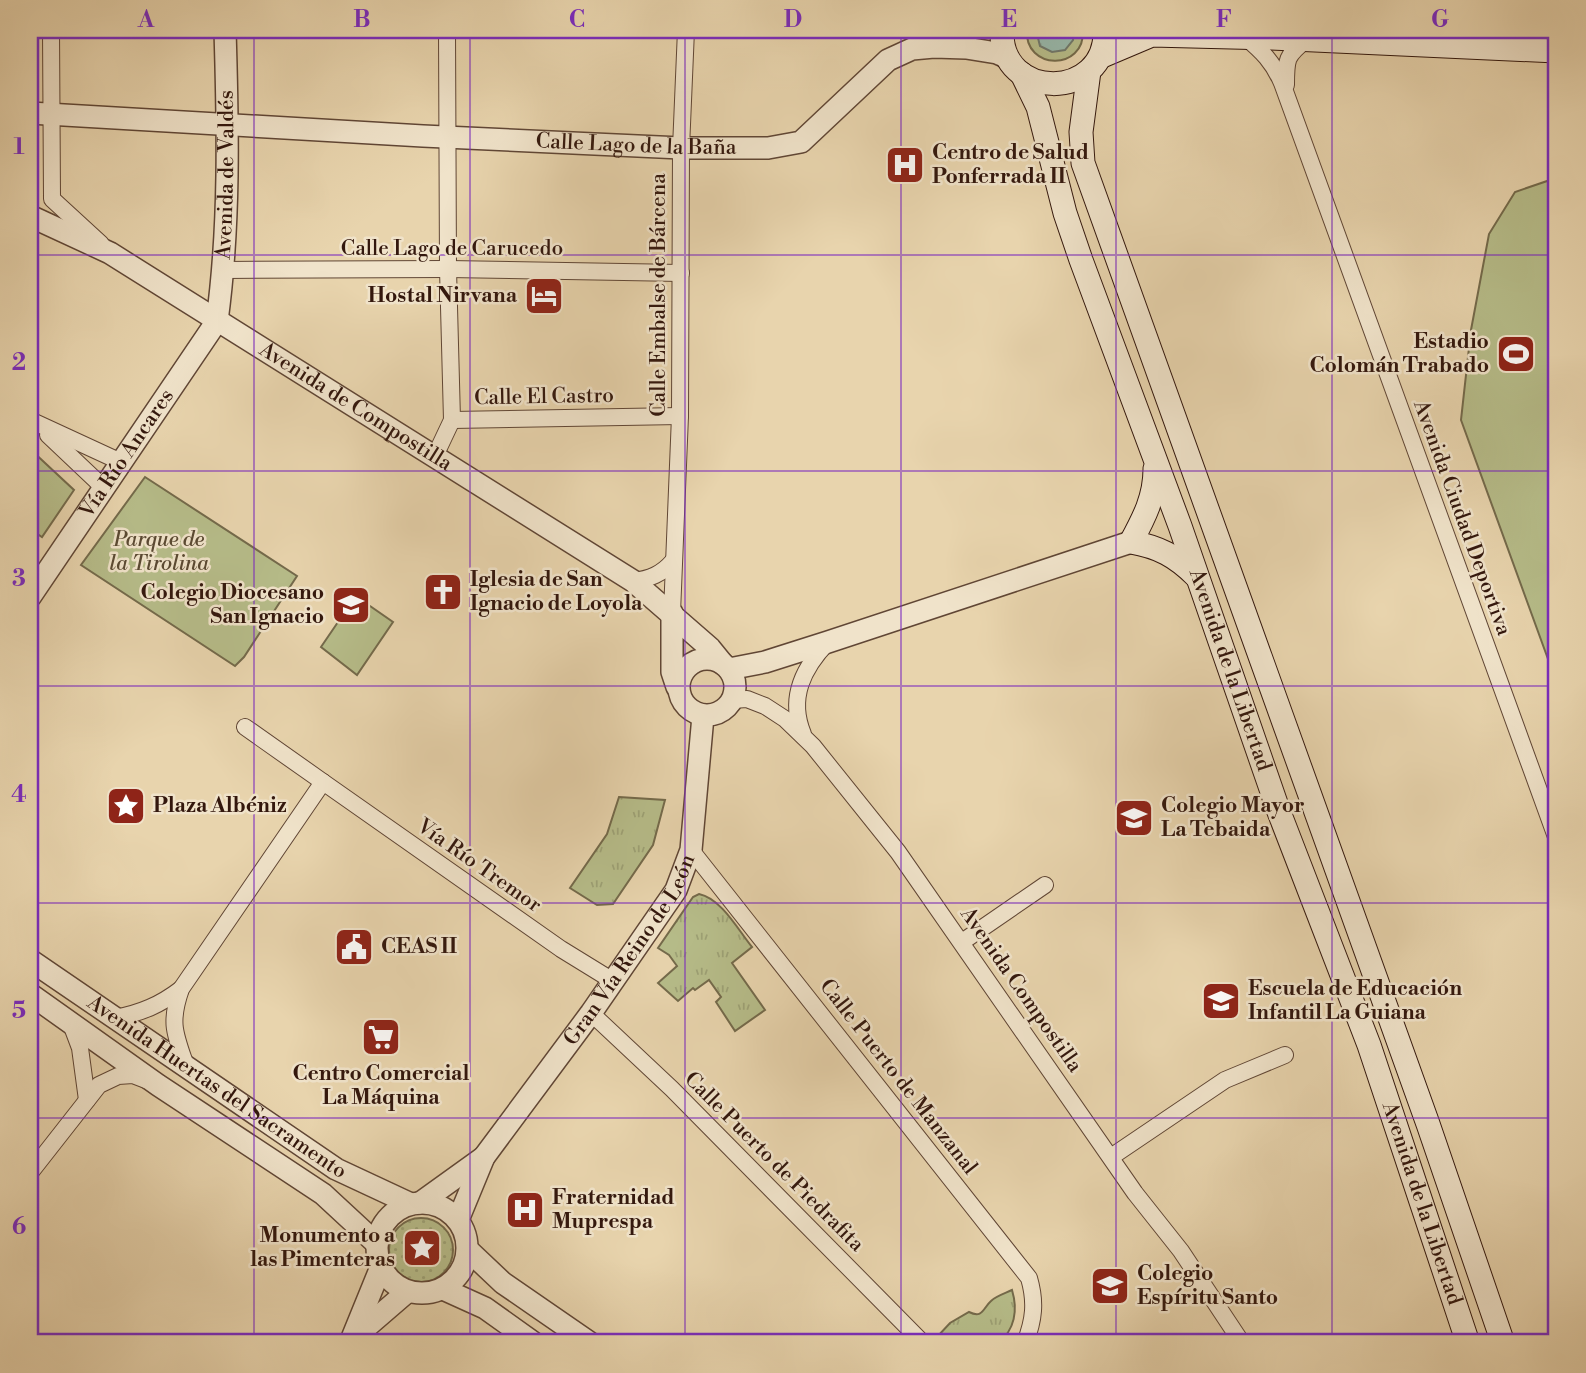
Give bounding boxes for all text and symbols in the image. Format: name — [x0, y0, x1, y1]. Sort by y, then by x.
text: A — [137, 6, 155, 34]
text: B — [353, 6, 371, 34]
text: C — [569, 6, 585, 34]
text: D — [784, 6, 802, 34]
text: E — [1001, 6, 1017, 34]
text: F — [1216, 6, 1232, 34]
text: G — [1431, 6, 1449, 34]
street label: Avenida de Valdés — [210, 90, 240, 261]
street label: Calle Lago de la Baña — [535, 128, 737, 161]
text: 1 — [13, 133, 25, 161]
place label: Centro de Salud Ponferrada II — [932, 140, 1089, 190]
hospital icon: Centro de Salud Ponferrada II — [884, 144, 926, 186]
street label: Calle Embalse de Bárcena — [646, 173, 672, 417]
street label: Calle Lago de Carucedo — [341, 236, 563, 262]
hotel icon: Hostal Nirvana — [523, 275, 565, 317]
place label: Hostal Nirvana — [368, 283, 518, 309]
place label: Estadio Colomán Trabado — [1309, 329, 1489, 379]
sports icon: Estadio Colomán Trabado — [1495, 333, 1537, 375]
street label: Avenida de Compostilla — [253, 336, 457, 477]
text: 2 — [12, 349, 26, 377]
street label: Calle El Castro — [474, 383, 614, 411]
street label: Vía Río Ancares — [74, 384, 180, 524]
street label: Avenida Ciudad Deportiva — [1407, 396, 1517, 640]
park label: Parque de la Tirolina — [109, 527, 209, 577]
text: 3 — [12, 565, 26, 593]
street label: Avenida de la Libertad — [1183, 565, 1277, 775]
place label: Iglesia de San Ignacio de Loyola — [470, 567, 643, 617]
church icon: Iglesia de San Ignacio de Loyola — [422, 571, 464, 613]
place label: Colegio Diocesano San Ignacio — [141, 580, 324, 630]
school or university icon: Colegio Diocesano San Ignacio — [330, 584, 372, 626]
text: 4 — [11, 781, 27, 809]
place icon: Plaza Albéniz — [105, 785, 147, 827]
place label: Plaza Albéniz — [153, 793, 287, 819]
place label: Colegio Mayor La Tebaida — [1161, 793, 1305, 843]
school or university icon: Colegio Mayor La Tebaida — [1113, 797, 1155, 839]
street label: Vía Río Tremor — [411, 813, 546, 919]
street label: Gran Vía Reino de León — [558, 850, 701, 1051]
street label: Avenida Compostilla — [954, 902, 1088, 1078]
public building icon: CEAS II — [333, 926, 375, 968]
place label: CEAS II — [381, 934, 457, 960]
street label: Calle Puerto de Manzanal — [814, 974, 982, 1180]
place label: Escuela de Educación Infantil La Guiana — [1248, 976, 1462, 1026]
school or university icon: Escuela de Educación Infantil La Guiana — [1200, 980, 1242, 1022]
street label: Avenida Huertas del Sacramento — [81, 989, 350, 1185]
text: 5 — [12, 997, 26, 1025]
supermarket icon: Centro Comercial La Máquina — [360, 1016, 402, 1058]
place label: Centro Comercial La Máquina — [293, 1061, 469, 1111]
street label: Calle Puerto de Piedrafita — [679, 1067, 870, 1258]
street label: Avenida de la Libertad — [1376, 1098, 1467, 1308]
place label: Fraternidad Muprespa — [552, 1185, 675, 1235]
hospital icon: Fraternidad Muprespa — [504, 1189, 546, 1231]
text: 6 — [12, 1213, 26, 1241]
place label: Monumento a las Pimenteras — [250, 1223, 396, 1273]
place icon: Monumento a las Pimenteras — [401, 1227, 443, 1269]
place label: Colegio Espíritu Santo — [1137, 1261, 1278, 1311]
school or university icon: Colegio Espíritu Santo — [1089, 1265, 1131, 1307]

